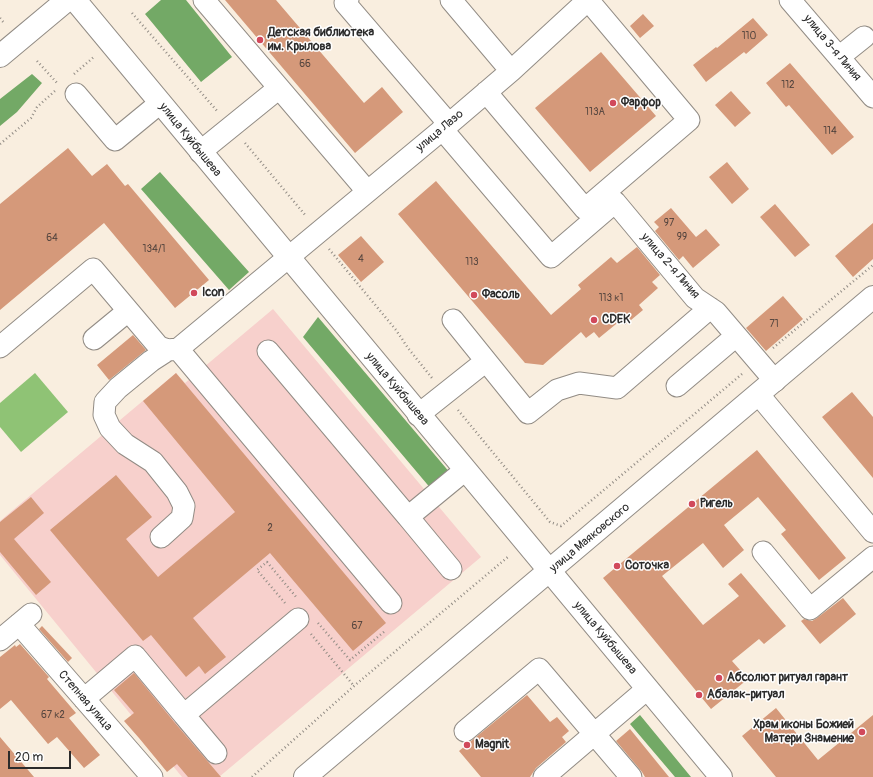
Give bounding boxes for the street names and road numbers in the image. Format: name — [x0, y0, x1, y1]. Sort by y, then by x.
street label: улица 3-я Линия — [800, 12, 864, 84]
street label: улица Куйбышева — [156, 100, 224, 180]
street label: улица Лазо — [413, 107, 467, 155]
street label: улица 2-я Линия — [638, 230, 702, 302]
street label: улица Куйбышева — [362, 350, 432, 428]
street label: улица Маяковского — [547, 500, 633, 576]
street label: улица Куйбышева — [570, 599, 640, 677]
street label: Степная улица — [55, 668, 115, 734]

